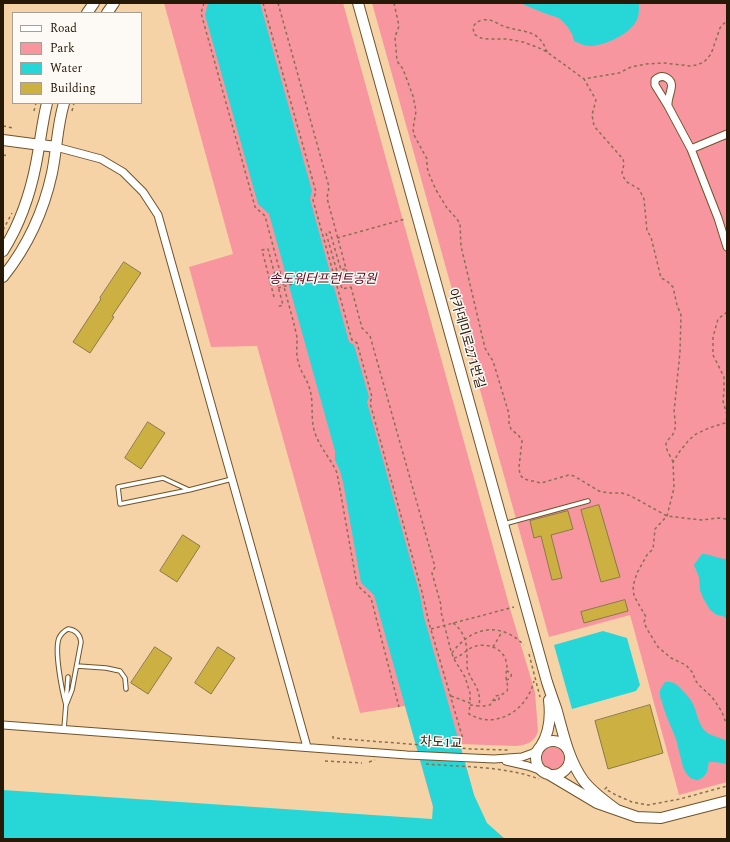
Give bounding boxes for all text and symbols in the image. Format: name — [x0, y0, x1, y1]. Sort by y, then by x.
legend — [12, 12, 142, 104]
text: Road — [50, 19, 77, 38]
text: Park — [50, 39, 75, 58]
text: Water — [50, 59, 82, 78]
text: Building — [50, 79, 96, 98]
park label: 송도워터프런트공원 — [269, 272, 377, 288]
street label: 아카데미로271번길 — [443, 287, 487, 391]
street label: 차도1교 — [419, 735, 463, 753]

